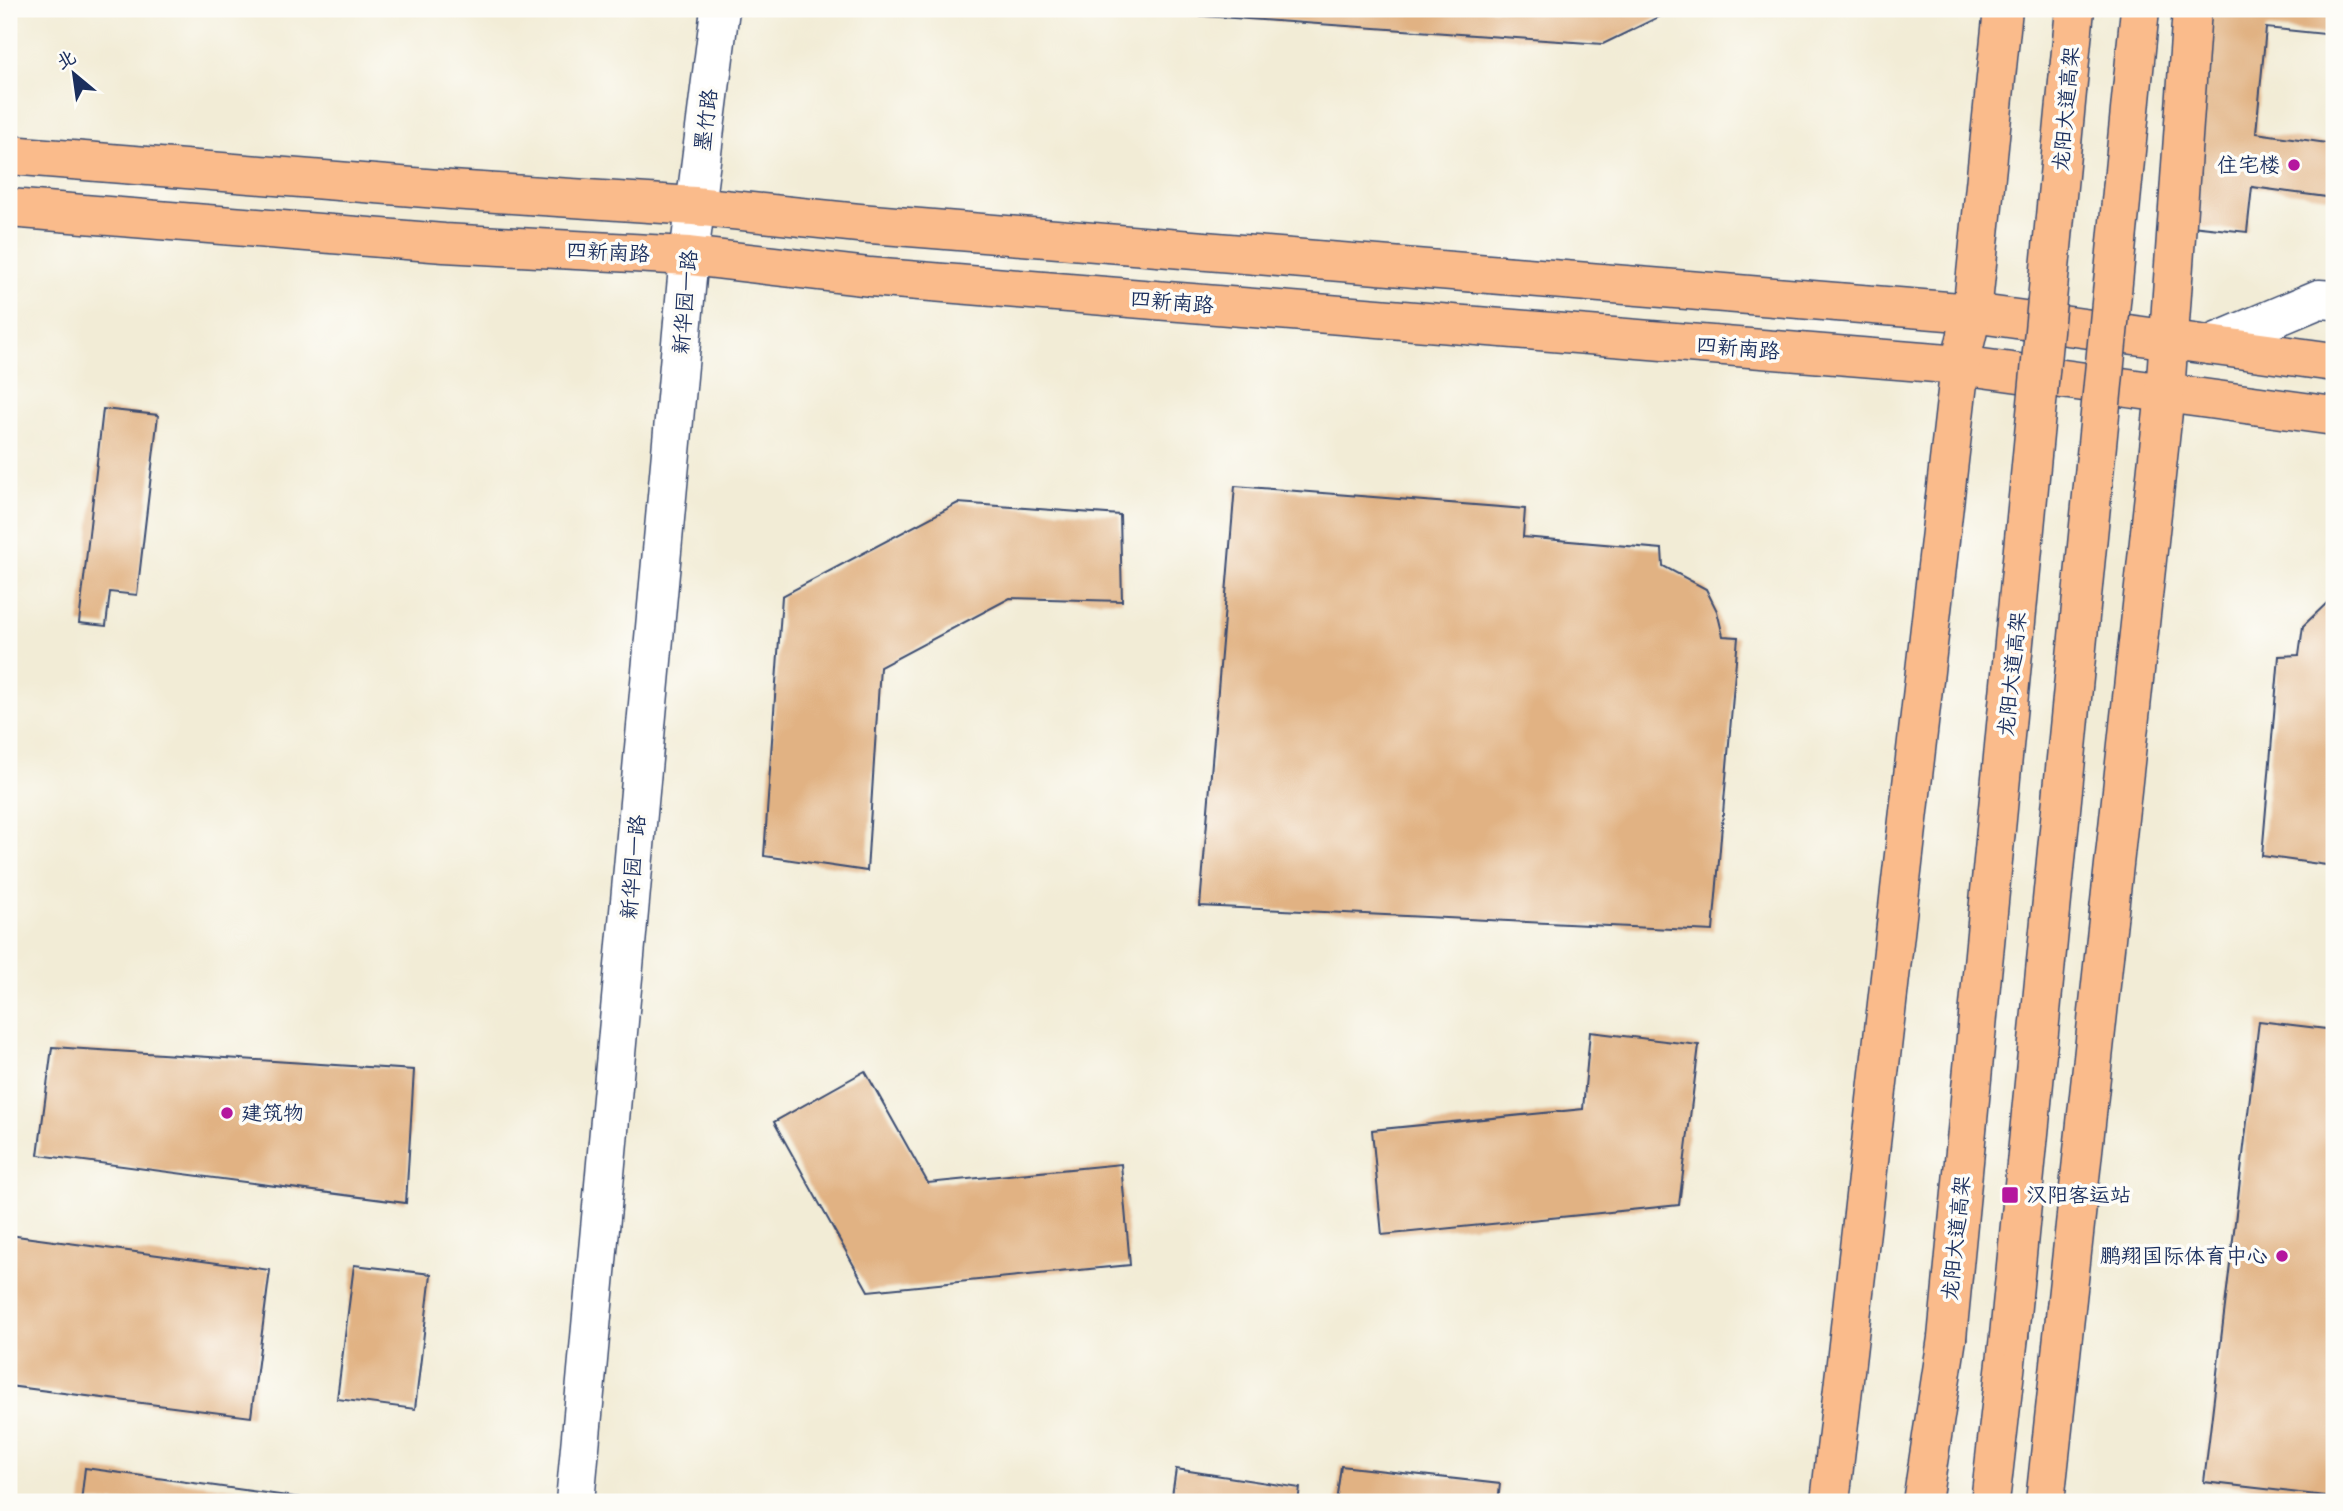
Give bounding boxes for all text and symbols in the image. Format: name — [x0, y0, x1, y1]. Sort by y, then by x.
north arrow — [38, 38, 108, 108]
text: 北 — [52, 44, 80, 75]
street label: 龙阳大道高架 — [2047, 45, 2085, 173]
street label: 墨竹路 — [688, 87, 724, 153]
place label: 住宅楼 — [2217, 151, 2280, 179]
marker: 住宅楼 — [2286, 157, 2302, 173]
street label: 四新南路 — [565, 236, 651, 268]
street label: 新华园一路 — [666, 248, 704, 356]
street label: 四新南路 — [1129, 284, 1215, 320]
street label: 四新南路 — [1695, 330, 1781, 366]
street label: 龙阳大道高架 — [1991, 610, 2033, 738]
street label: 新华园一路 — [614, 813, 652, 921]
place label: 建筑物 — [241, 1099, 304, 1127]
marker: 建筑物 — [219, 1105, 235, 1121]
street label: 龙阳大道高架 — [1935, 1174, 1977, 1302]
place label: 汉阳客运站 — [2026, 1181, 2131, 1209]
marker: 汉阳客运站 — [2000, 1185, 2020, 1205]
place label: 鹏翔国际体育中心 — [2100, 1242, 2268, 1270]
marker: 鹏翔国际体育中心 — [2274, 1248, 2290, 1264]

